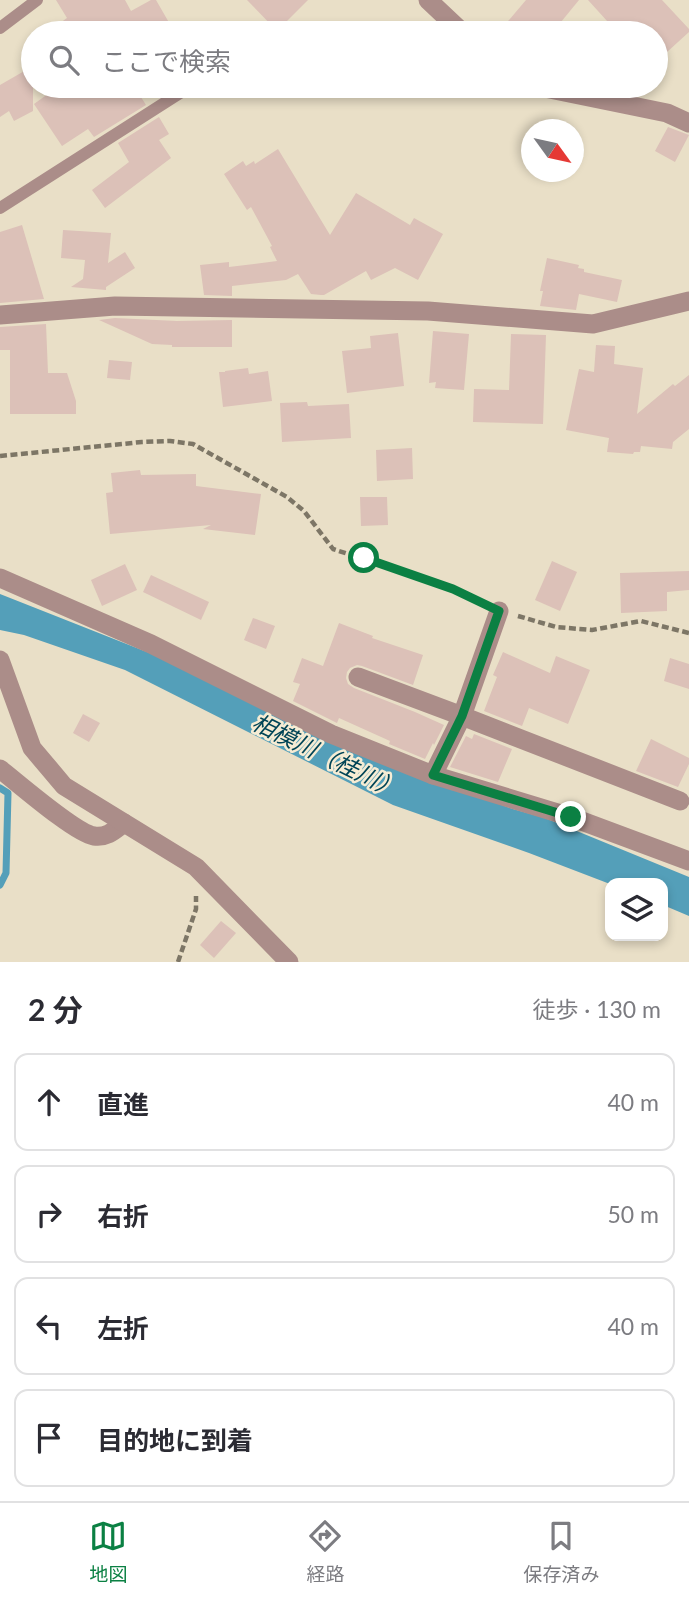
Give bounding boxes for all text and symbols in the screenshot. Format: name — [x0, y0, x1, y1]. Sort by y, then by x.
search box — [21, 21, 668, 98]
icon: search — [45, 41, 83, 79]
text: ここで検索 — [101, 45, 231, 77]
north arrow — [521, 119, 584, 182]
route start — [348, 542, 379, 573]
water label: 相模川（桂川） — [248, 707, 405, 803]
route end — [555, 801, 586, 832]
map controls — [605, 878, 668, 941]
button: layers — [605, 878, 668, 941]
text: 2 分 — [28, 991, 83, 1027]
text: 徒歩 · 130 m — [532, 995, 661, 1023]
icon: ahead — [30, 1083, 68, 1121]
text: 直進 — [97, 1088, 149, 1120]
text: 40 m — [608, 1088, 659, 1116]
icon: right — [30, 1195, 68, 1233]
text: 右折 — [97, 1200, 149, 1232]
text: 50 m — [608, 1200, 659, 1228]
icon: left — [30, 1307, 68, 1345]
text: 左折 — [97, 1312, 149, 1344]
text: 40 m — [608, 1312, 659, 1340]
icon: arrive — [30, 1419, 68, 1457]
text: 目的地に到着 — [97, 1424, 253, 1456]
tab: 地図 — [89, 1517, 128, 1586]
tab: 経路 — [306, 1517, 345, 1586]
tab: 保存済み — [523, 1517, 600, 1586]

